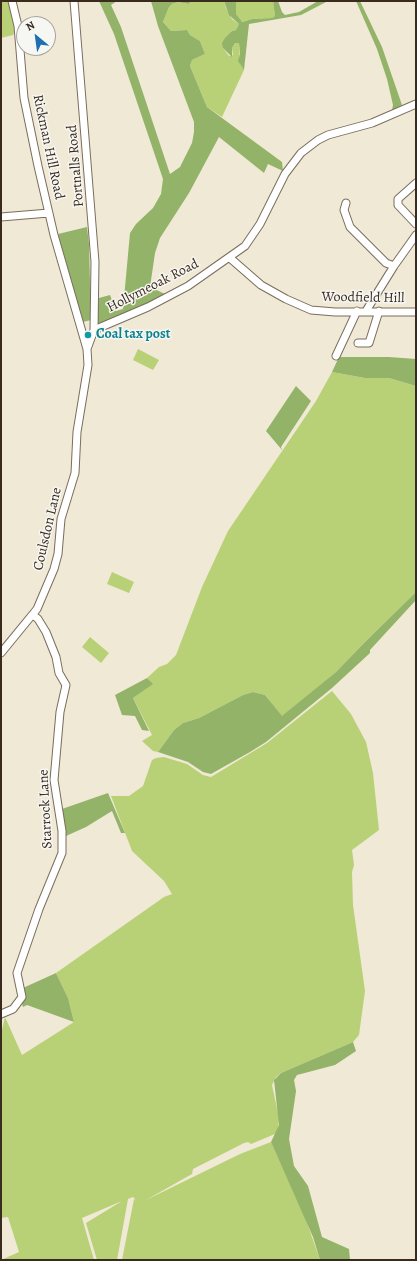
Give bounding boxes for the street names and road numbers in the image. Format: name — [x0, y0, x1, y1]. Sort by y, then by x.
street label: Rickman Hill Road — [29, 93, 67, 201]
street label: Portnalls Road — [64, 124, 88, 208]
street label: Hollymeoak Road — [104, 256, 202, 316]
street label: Woodfield Hill — [321, 289, 405, 307]
street label: Coulsdon Lane — [30, 486, 66, 572]
street label: Starrock Lane — [36, 769, 56, 849]

